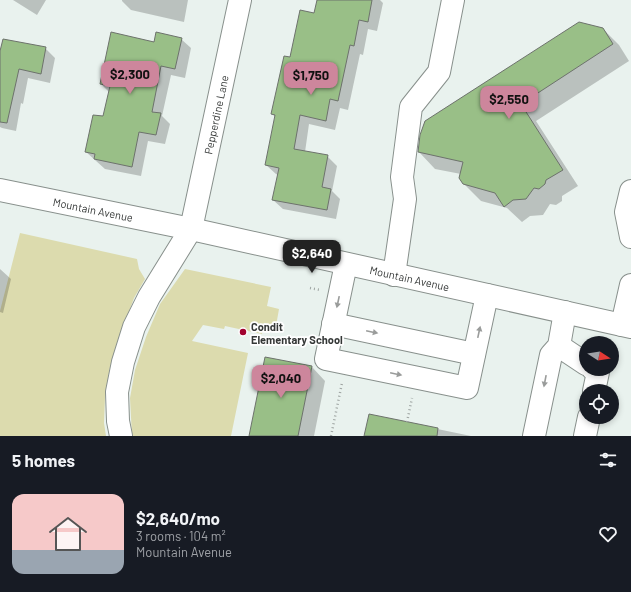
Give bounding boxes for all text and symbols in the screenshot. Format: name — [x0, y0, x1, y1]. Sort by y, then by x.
pin: $2,300 — [97, 61, 163, 95]
pin: $1,750 — [278, 62, 344, 96]
text: $2,300 — [110, 66, 150, 82]
text: $1,750 — [293, 67, 329, 83]
street label: Pepperdine Lane — [201, 74, 230, 155]
pin: $2,550 — [476, 86, 542, 120]
text: $2,550 — [489, 91, 529, 107]
street label: Mountain Avenue — [52, 195, 134, 224]
pin: $2,640 — [279, 240, 345, 274]
text: $2,640 — [292, 245, 332, 261]
street label: Mountain Avenue — [369, 263, 451, 293]
one-way arrow — [335, 296, 341, 308]
place label: Condit Elementary School — [251, 320, 343, 346]
one-way arrow — [476, 325, 482, 338]
marker: Condit Elementary School — [238, 327, 248, 337]
one-way arrow — [365, 330, 378, 336]
north arrow — [579, 336, 619, 376]
map controls — [579, 336, 619, 424]
pin: $2,040 — [248, 365, 314, 399]
text: $2,040 — [261, 370, 301, 386]
one-way arrow — [390, 371, 402, 377]
one-way arrow — [542, 375, 548, 387]
button: locate — [579, 384, 619, 424]
icon: filters — [597, 449, 619, 471]
text: 5 homes — [12, 450, 75, 470]
text: $2,640/mo — [136, 508, 220, 528]
icon: home — [44, 510, 92, 558]
icon: heart — [597, 523, 619, 545]
text: 3 rooms · 104 m² — [136, 528, 226, 544]
text: Mountain Avenue — [136, 544, 232, 560]

